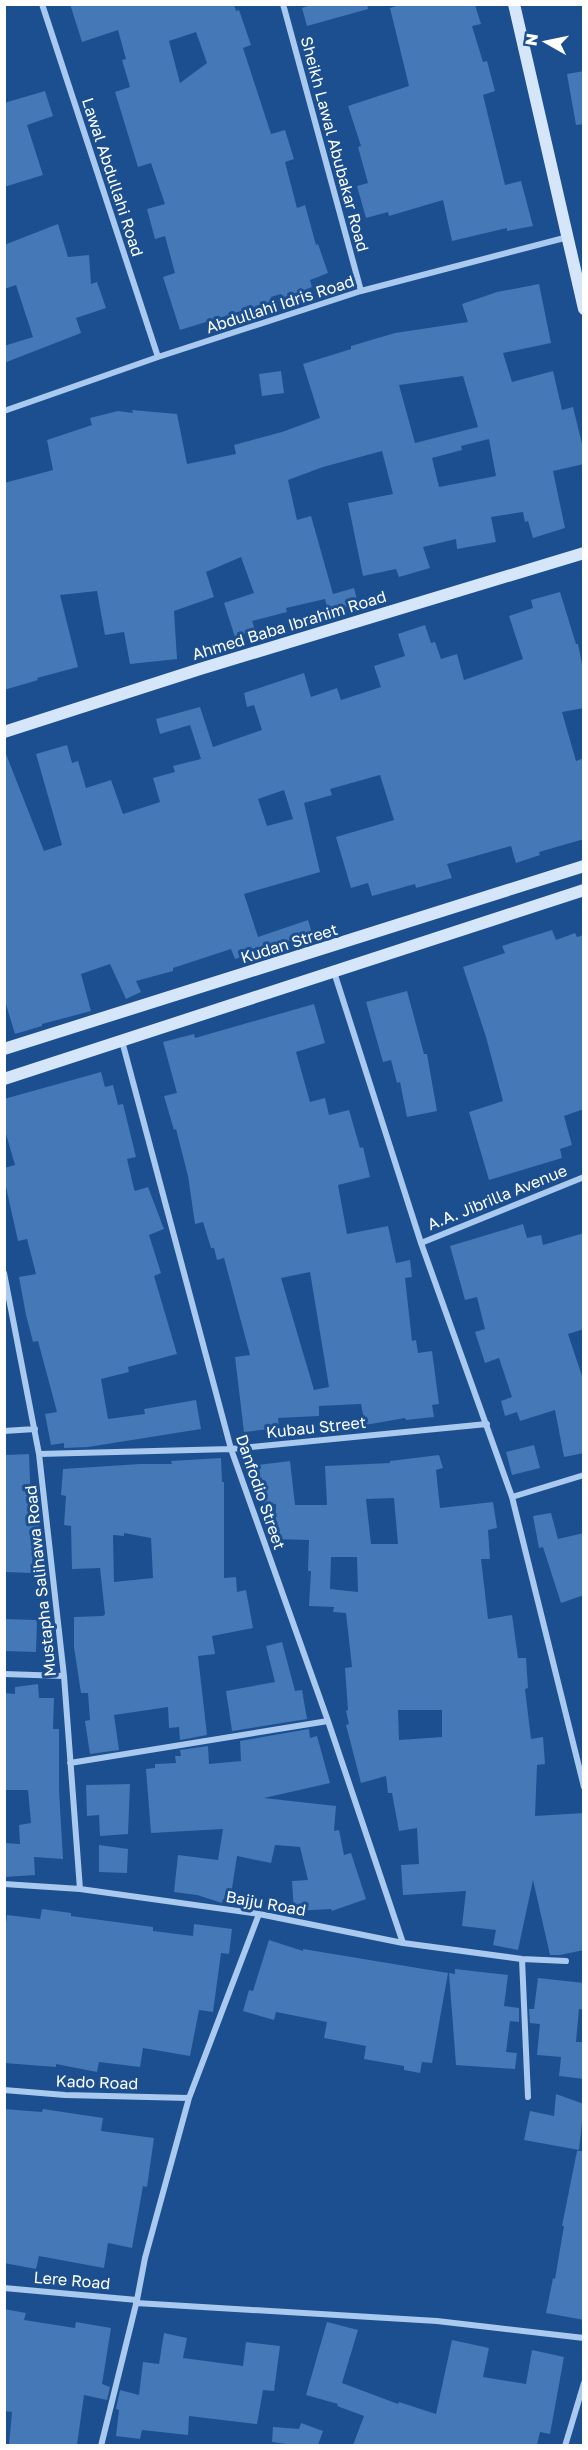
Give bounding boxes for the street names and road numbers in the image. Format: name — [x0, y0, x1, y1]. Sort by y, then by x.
street label: Sheikh Lawal Abubakar Road — [297, 34, 373, 254]
street label: Lawal Abdullahi Road — [78, 95, 148, 259]
street label: Abdullahi Idris Road — [203, 271, 357, 337]
street label: Ahmed Baba Ibrahim Road — [190, 586, 388, 664]
street label: Kudan Street — [238, 919, 340, 967]
street label: A.A. Jibrilla Avenue — [424, 1160, 570, 1234]
street label: Kubau Street — [265, 1412, 367, 1442]
street label: Danfodio Street — [232, 1432, 290, 1552]
street label: Mustapha Salihawa Road — [20, 1484, 60, 1678]
street label: Bajju Road — [224, 1886, 308, 1920]
street label: Kado Road — [55, 2071, 139, 2093]
street label: Lere Road — [33, 2267, 111, 2293]

